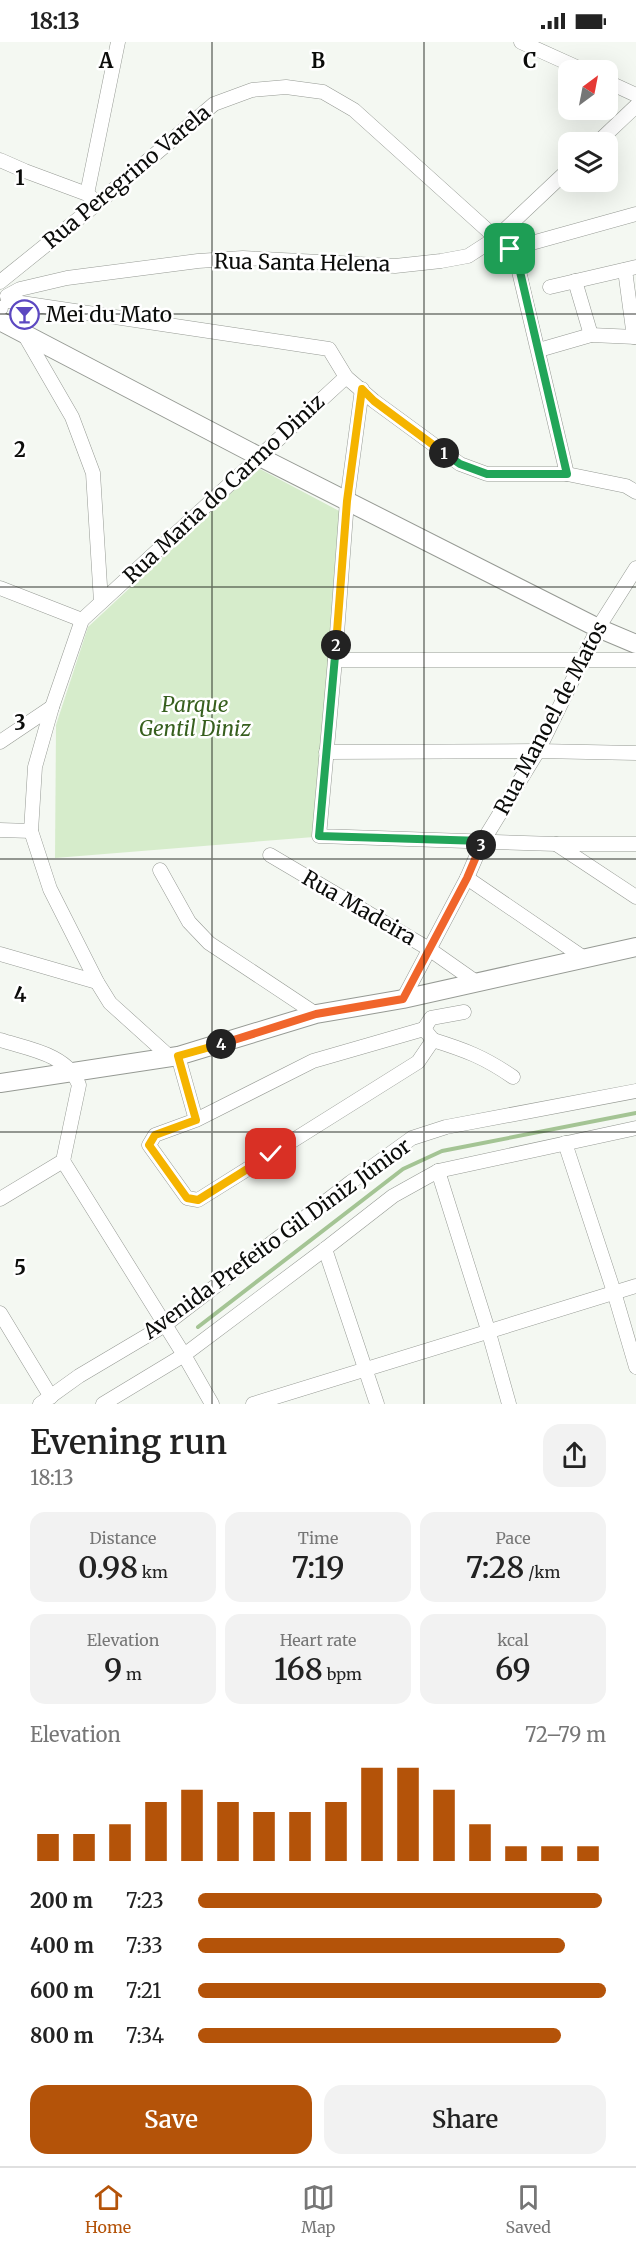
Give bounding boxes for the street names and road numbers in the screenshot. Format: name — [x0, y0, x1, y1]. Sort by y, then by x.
street label: Rua Peregrino Varela — [38, 99, 216, 254]
street label: Rua Santa Helena — [214, 247, 390, 278]
street label: Rua Maria do Carmo Diniz — [117, 388, 330, 589]
street label: Rua Manoel de Matos — [488, 616, 613, 819]
street label: Rua Madeira — [298, 864, 421, 951]
street label: Avenida Prefeito Gil Diniz Júnior — [137, 1132, 416, 1346]

